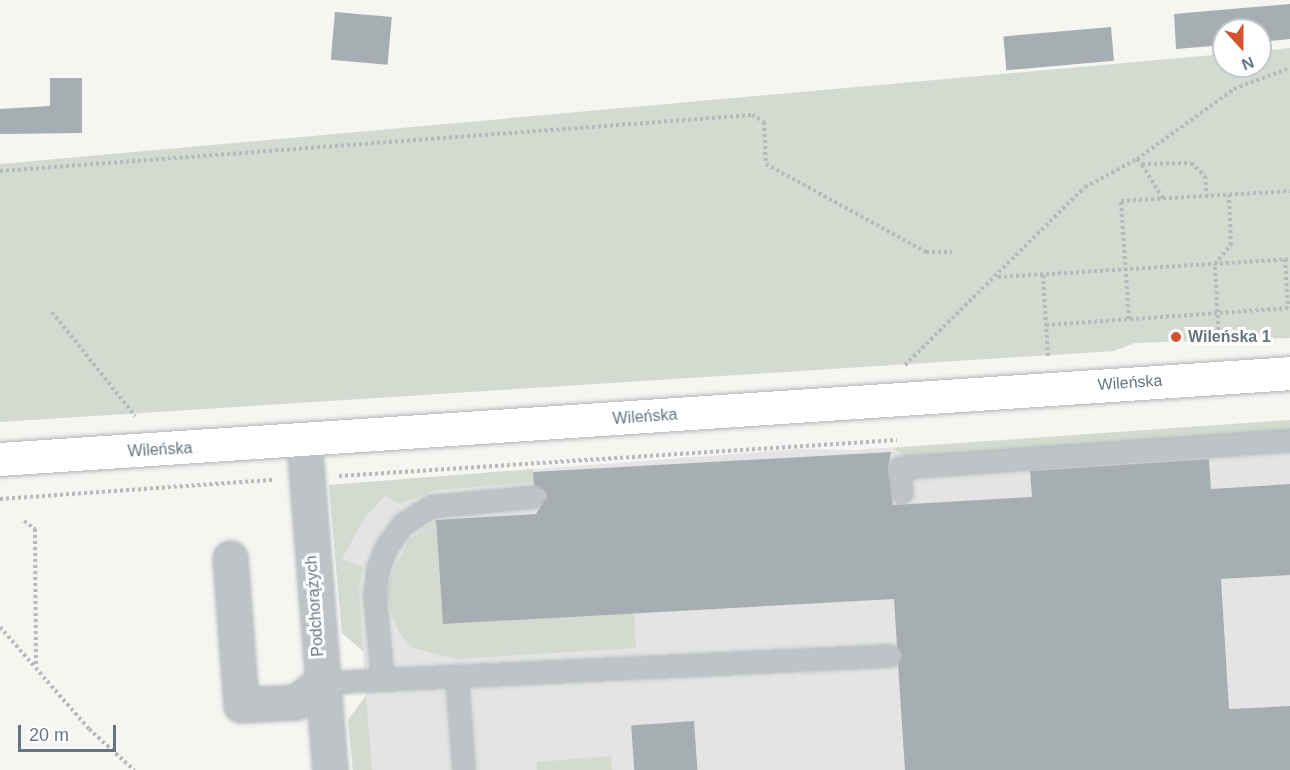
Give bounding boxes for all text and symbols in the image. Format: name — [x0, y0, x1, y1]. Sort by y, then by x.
north arrow — [1212, 18, 1272, 78]
text: N — [1239, 53, 1256, 73]
place label: Wileńska 1 — [1188, 327, 1271, 347]
marker: Wileńska 1 — [1169, 330, 1183, 344]
street label: Wileńska — [1097, 371, 1163, 395]
street label: Wileńska — [612, 405, 678, 429]
street label: Wileńska — [127, 439, 193, 461]
street label: Podchorążych — [302, 555, 328, 657]
scale bar — [21, 713, 118, 751]
text: 20 m — [29, 725, 69, 745]

